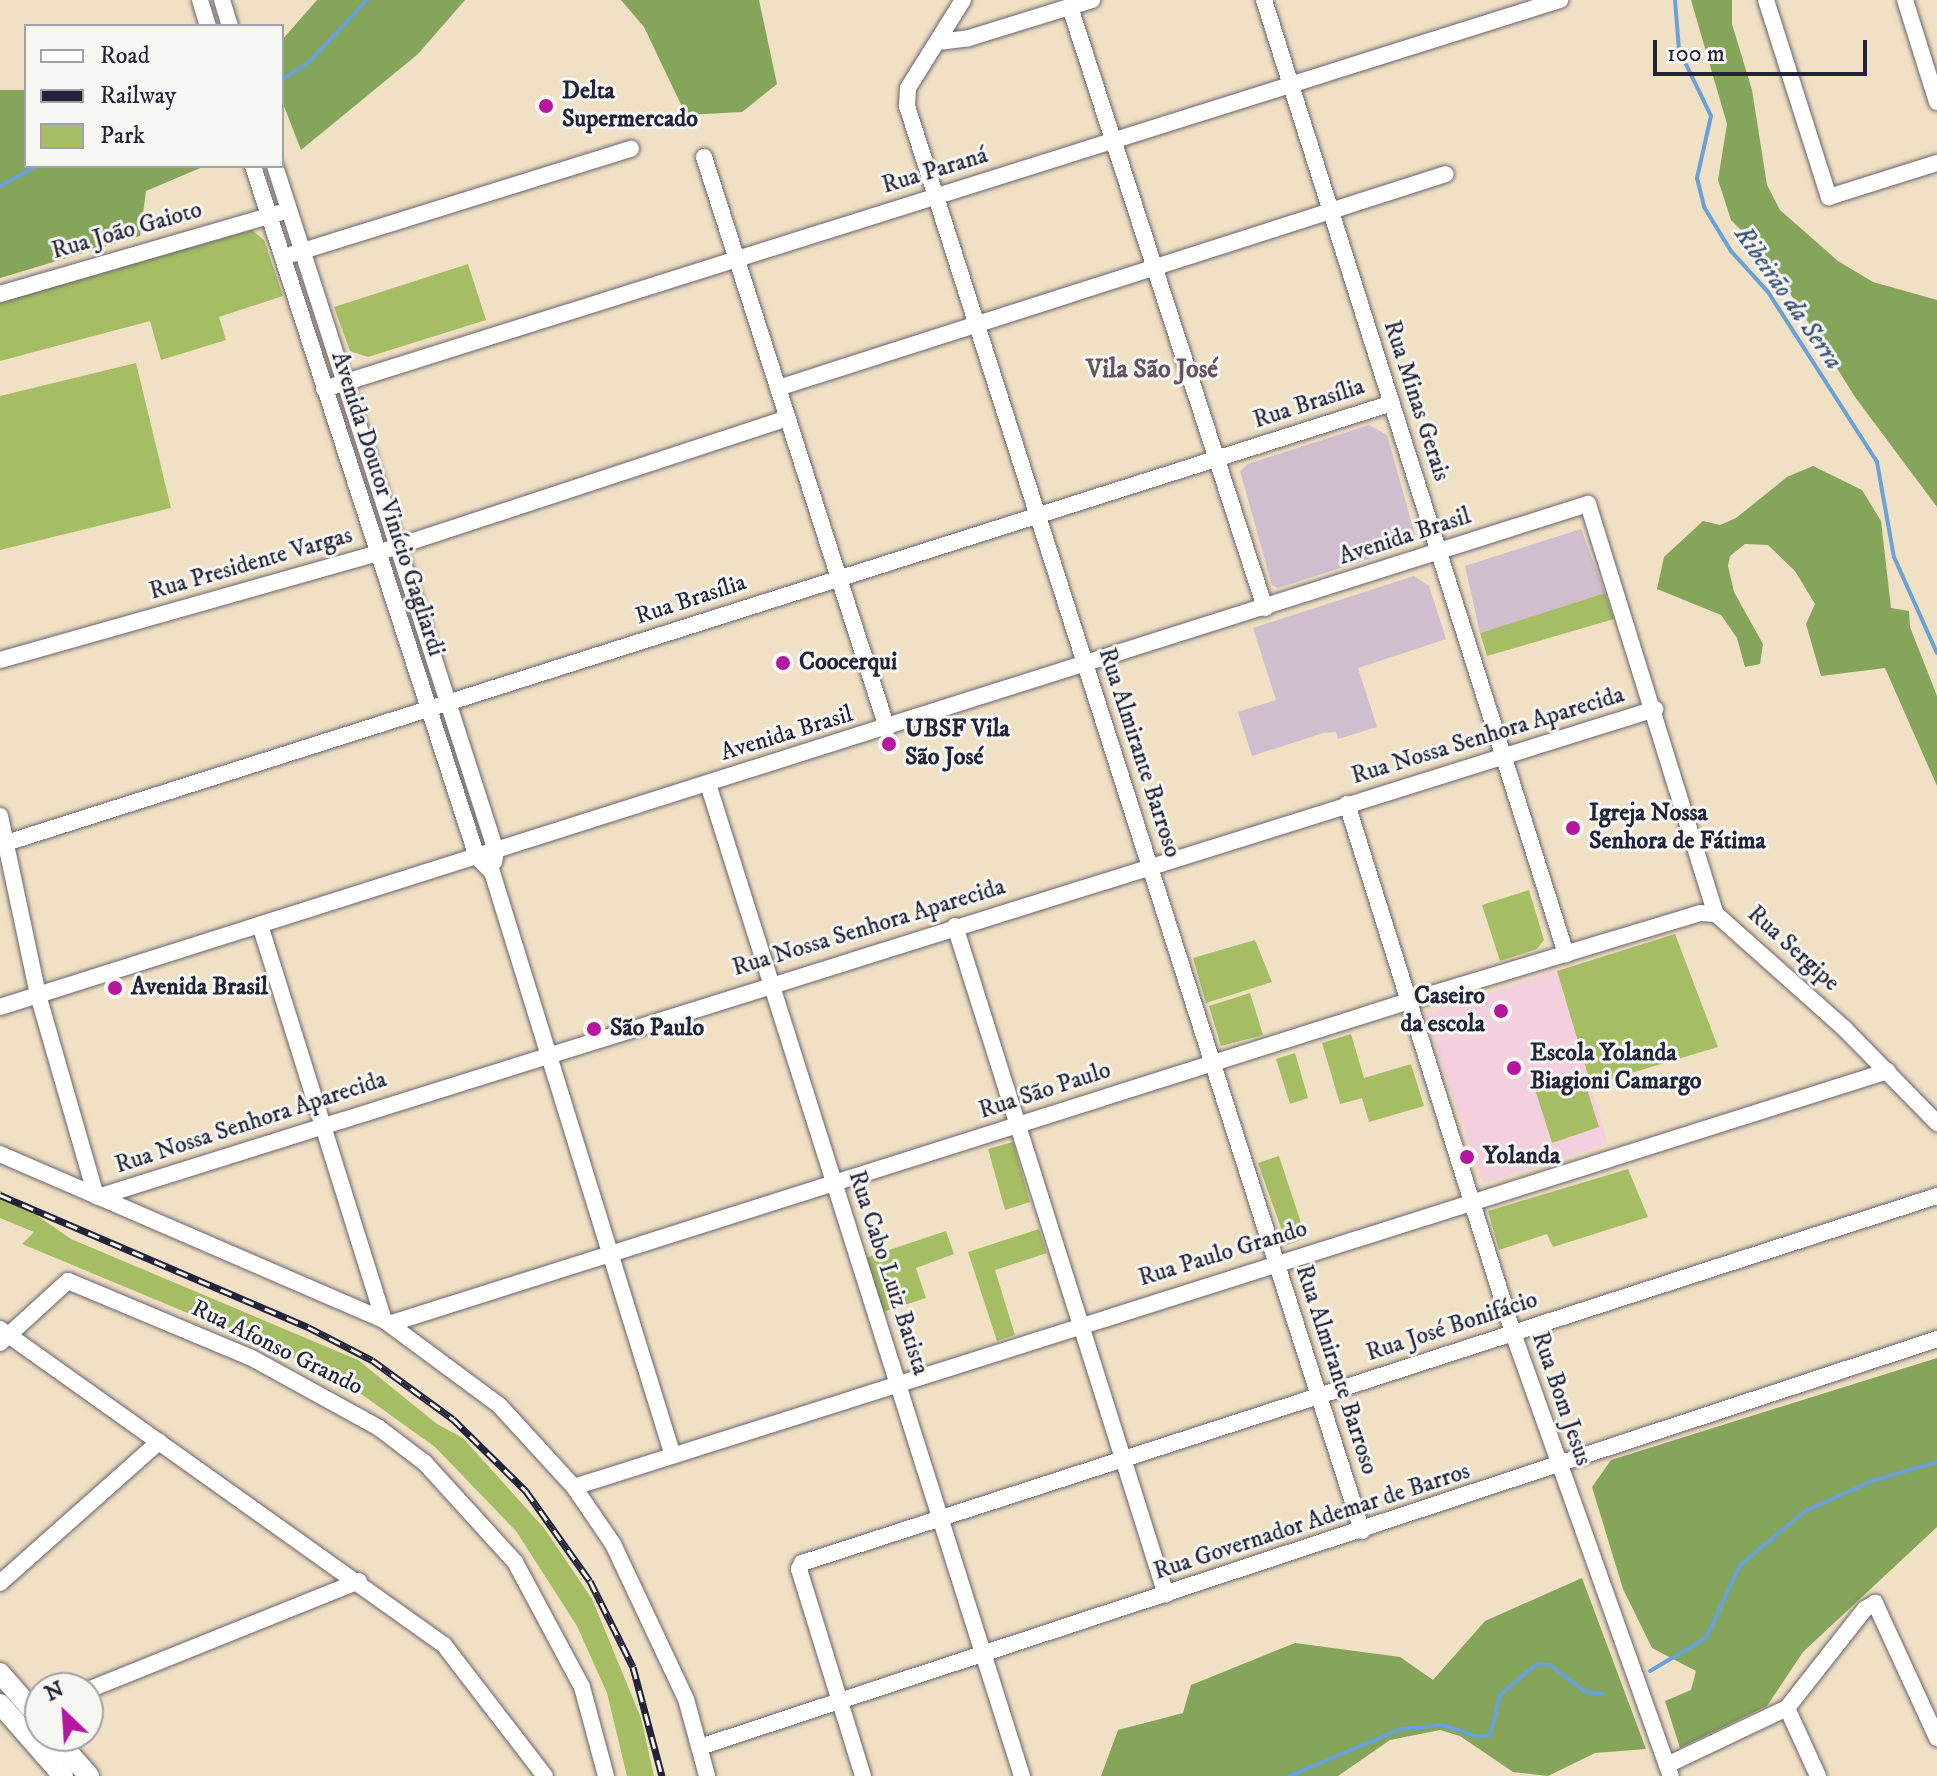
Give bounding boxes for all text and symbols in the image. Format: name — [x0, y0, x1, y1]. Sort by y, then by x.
legend — [24, 24, 284, 168]
scale bar — [1657, 24, 1871, 74]
text: 100 m — [1667, 39, 1725, 69]
text: Road — [100, 41, 150, 71]
place label: Delta Supermercado — [562, 78, 698, 134]
text: Railway — [100, 81, 176, 111]
marker: Delta Supermercado — [537, 97, 555, 115]
text: Park — [100, 121, 145, 151]
street label: Rua Paraná — [879, 141, 991, 201]
street label: Rua João Gaioto — [49, 196, 205, 266]
water label: Ribeirão da Serra — [1727, 220, 1849, 376]
street label: Rua Minas Gerais — [1377, 317, 1455, 485]
street label: Avenida Doutor Vinício Gagliardi — [324, 348, 450, 660]
district label: Vila São José — [1086, 354, 1218, 386]
street label: Rua Brasília — [1250, 373, 1368, 435]
street label: Avenida Brasil — [1335, 502, 1475, 572]
street label: Rua Presidente Vargas — [146, 521, 356, 607]
street label: Rua Brasília — [632, 569, 750, 631]
street label: Rua Almirante Barroso — [1092, 645, 1186, 861]
place label: Coocerqui — [799, 649, 897, 677]
marker: Coocerqui — [774, 654, 792, 672]
street label: Rua Nossa Senhora Aparecida — [1348, 681, 1628, 791]
street label: Avenida Brasil — [717, 700, 857, 768]
place label: UBSF Vila São José — [905, 716, 1010, 772]
marker: UBSF Vila São José — [880, 735, 898, 753]
place label: Igreja Nossa Senhora de Fátima — [1589, 800, 1766, 856]
marker: Igreja Nossa Senhora de Fátima — [1564, 819, 1582, 837]
street label: Rua Nossa Senhora Aparecida — [729, 873, 1009, 983]
street label: Rua Sergipe — [1741, 900, 1845, 998]
place label: Avenida Brasil — [131, 974, 268, 1002]
marker: Avenida Brasil — [106, 979, 124, 997]
place label: Caseiro da escola — [1400, 983, 1485, 1039]
marker: Caseiro da escola — [1492, 1002, 1510, 1020]
place label: São Paulo — [610, 1015, 704, 1043]
marker: São Paulo — [585, 1020, 603, 1038]
place label: Escola Yolanda Biagioni Camargo — [1530, 1040, 1702, 1096]
street label: Rua São Paulo — [975, 1056, 1115, 1126]
marker: Escola Yolanda Biagioni Camargo — [1505, 1059, 1523, 1077]
street label: Rua Nossa Senhora Aparecida — [112, 1065, 390, 1181]
place label: Yolanda — [1483, 1143, 1560, 1171]
marker: Yolanda — [1458, 1148, 1476, 1166]
street label: Rua Cabo Luiz Batista — [841, 1167, 935, 1379]
street label: Rua Paulo Grando — [1135, 1215, 1311, 1293]
street label: Rua Almirante Barroso — [1289, 1262, 1383, 1478]
street label: Rua José Bonifácio — [1363, 1286, 1541, 1368]
street label: Rua Afonso Grando — [187, 1294, 367, 1402]
street label: Rua Bom Jesus — [1525, 1328, 1597, 1470]
street label: Rua Governador Ademar de Barros — [1150, 1457, 1474, 1587]
north arrow — [24, 1672, 104, 1752]
text: N — [41, 1676, 68, 1708]

